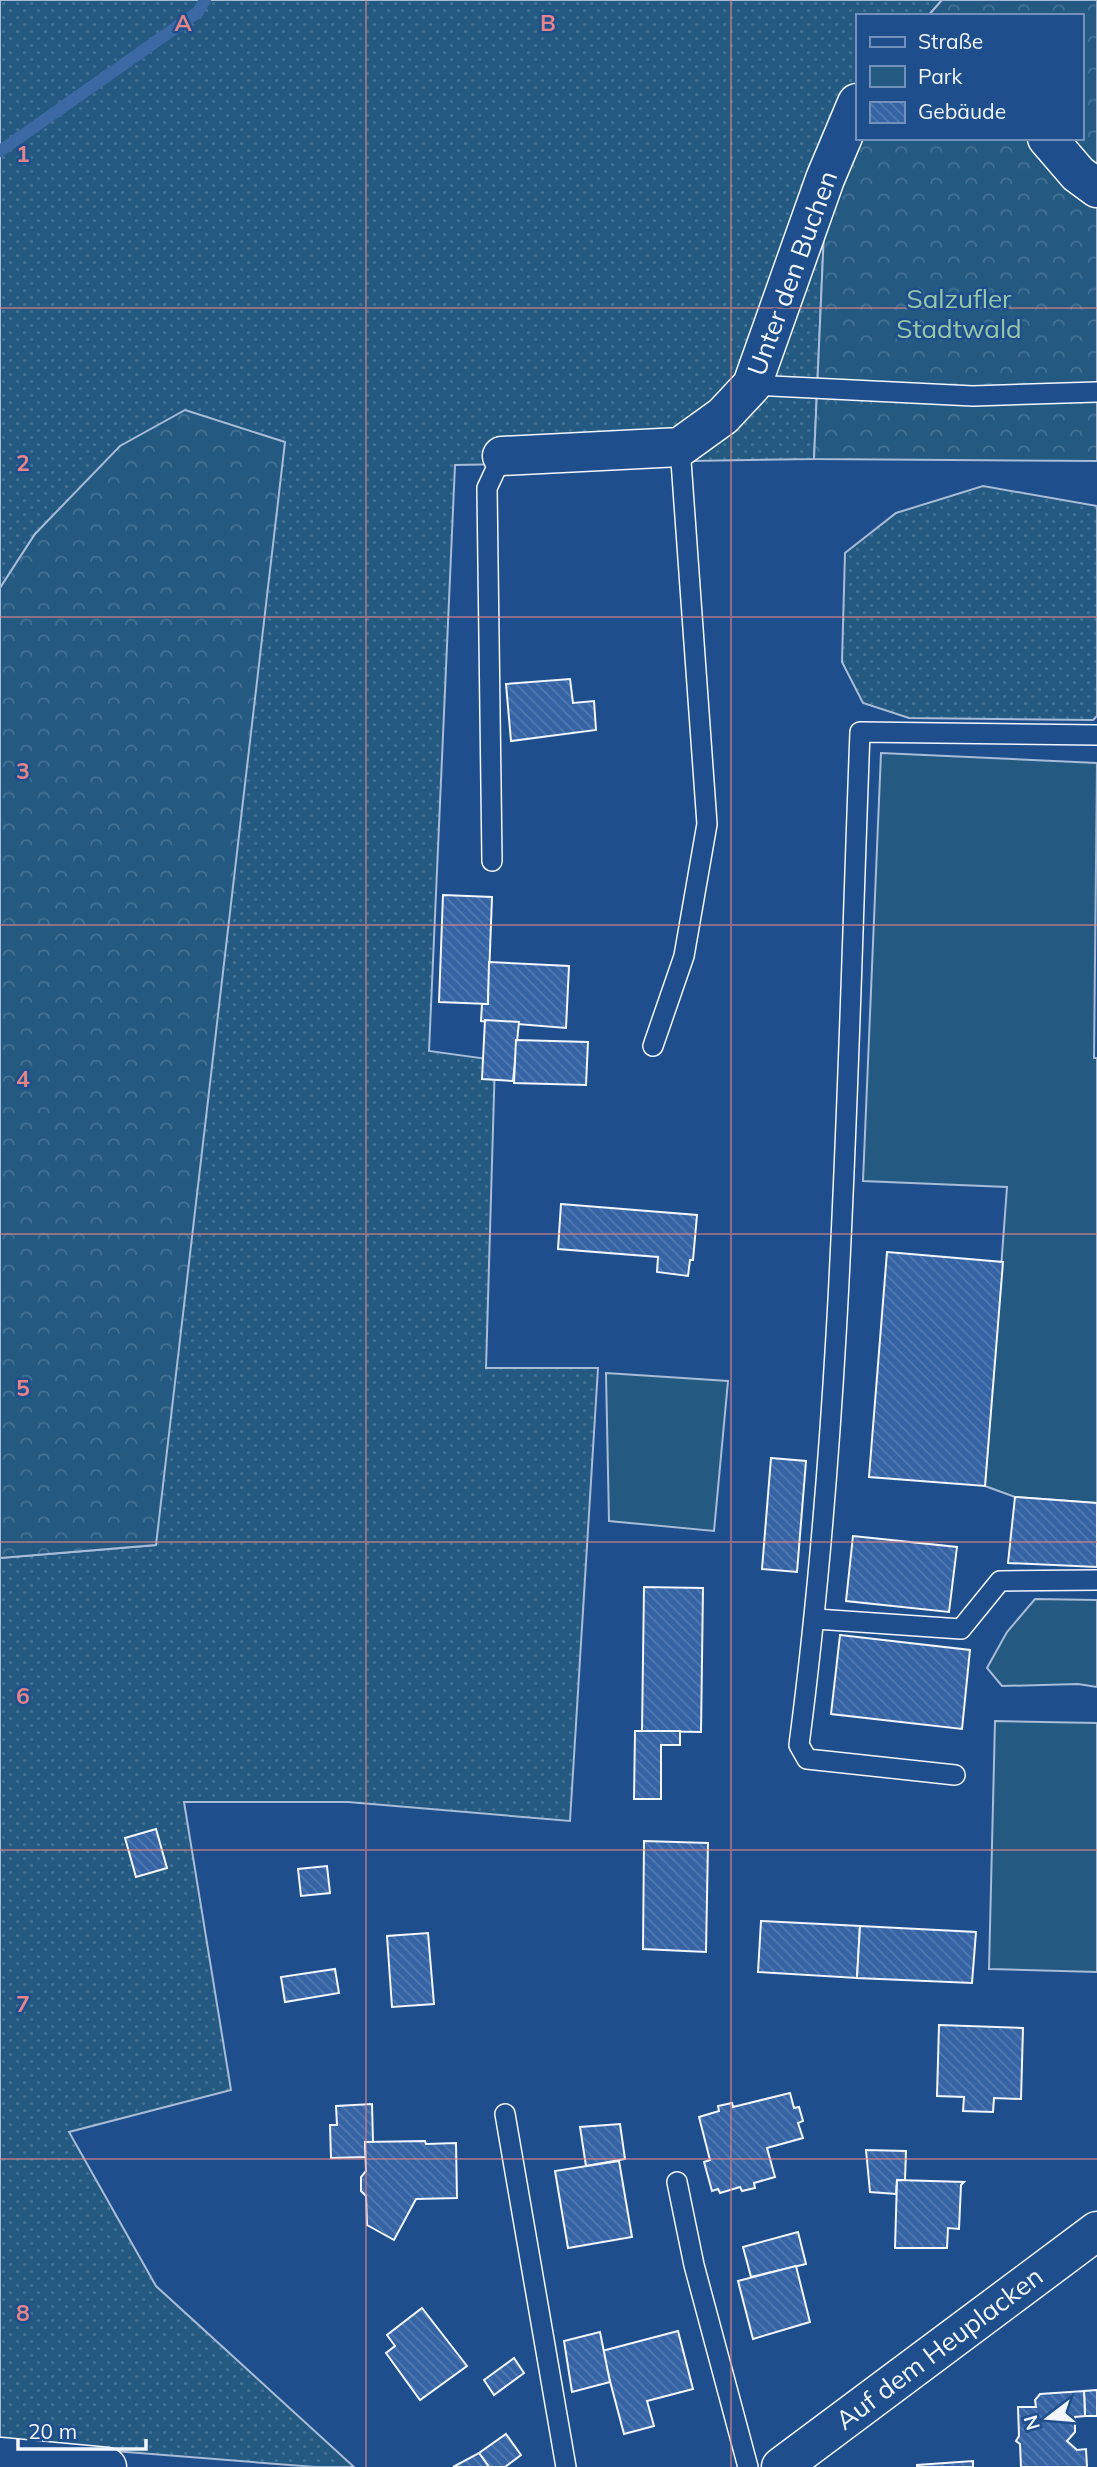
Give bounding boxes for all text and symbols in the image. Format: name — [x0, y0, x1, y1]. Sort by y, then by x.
text: A — [174, 8, 192, 37]
text: B — [540, 8, 556, 37]
legend — [856, 14, 1083, 140]
text: Straße — [918, 28, 983, 54]
text: Park — [918, 63, 962, 89]
text: Gebäude — [918, 98, 1006, 124]
text: 1 — [16, 139, 30, 168]
street label: Unter den Buchen — [740, 166, 844, 380]
park label: Salzufler Stadtwald — [896, 282, 1022, 345]
text: 2 — [16, 448, 30, 477]
text: 3 — [16, 756, 30, 785]
text: 4 — [16, 1064, 30, 1093]
text: 5 — [16, 1373, 30, 1402]
text: 6 — [16, 1681, 30, 1710]
text: 7 — [16, 1989, 30, 2018]
street label: Auf dem Heuplacken — [829, 2259, 1049, 2437]
text: 8 — [16, 2298, 30, 2327]
north arrow — [1013, 2383, 1083, 2453]
scale bar — [18, 2408, 145, 2452]
text: N — [1018, 2412, 1045, 2433]
text: 20 m — [28, 2418, 77, 2444]

